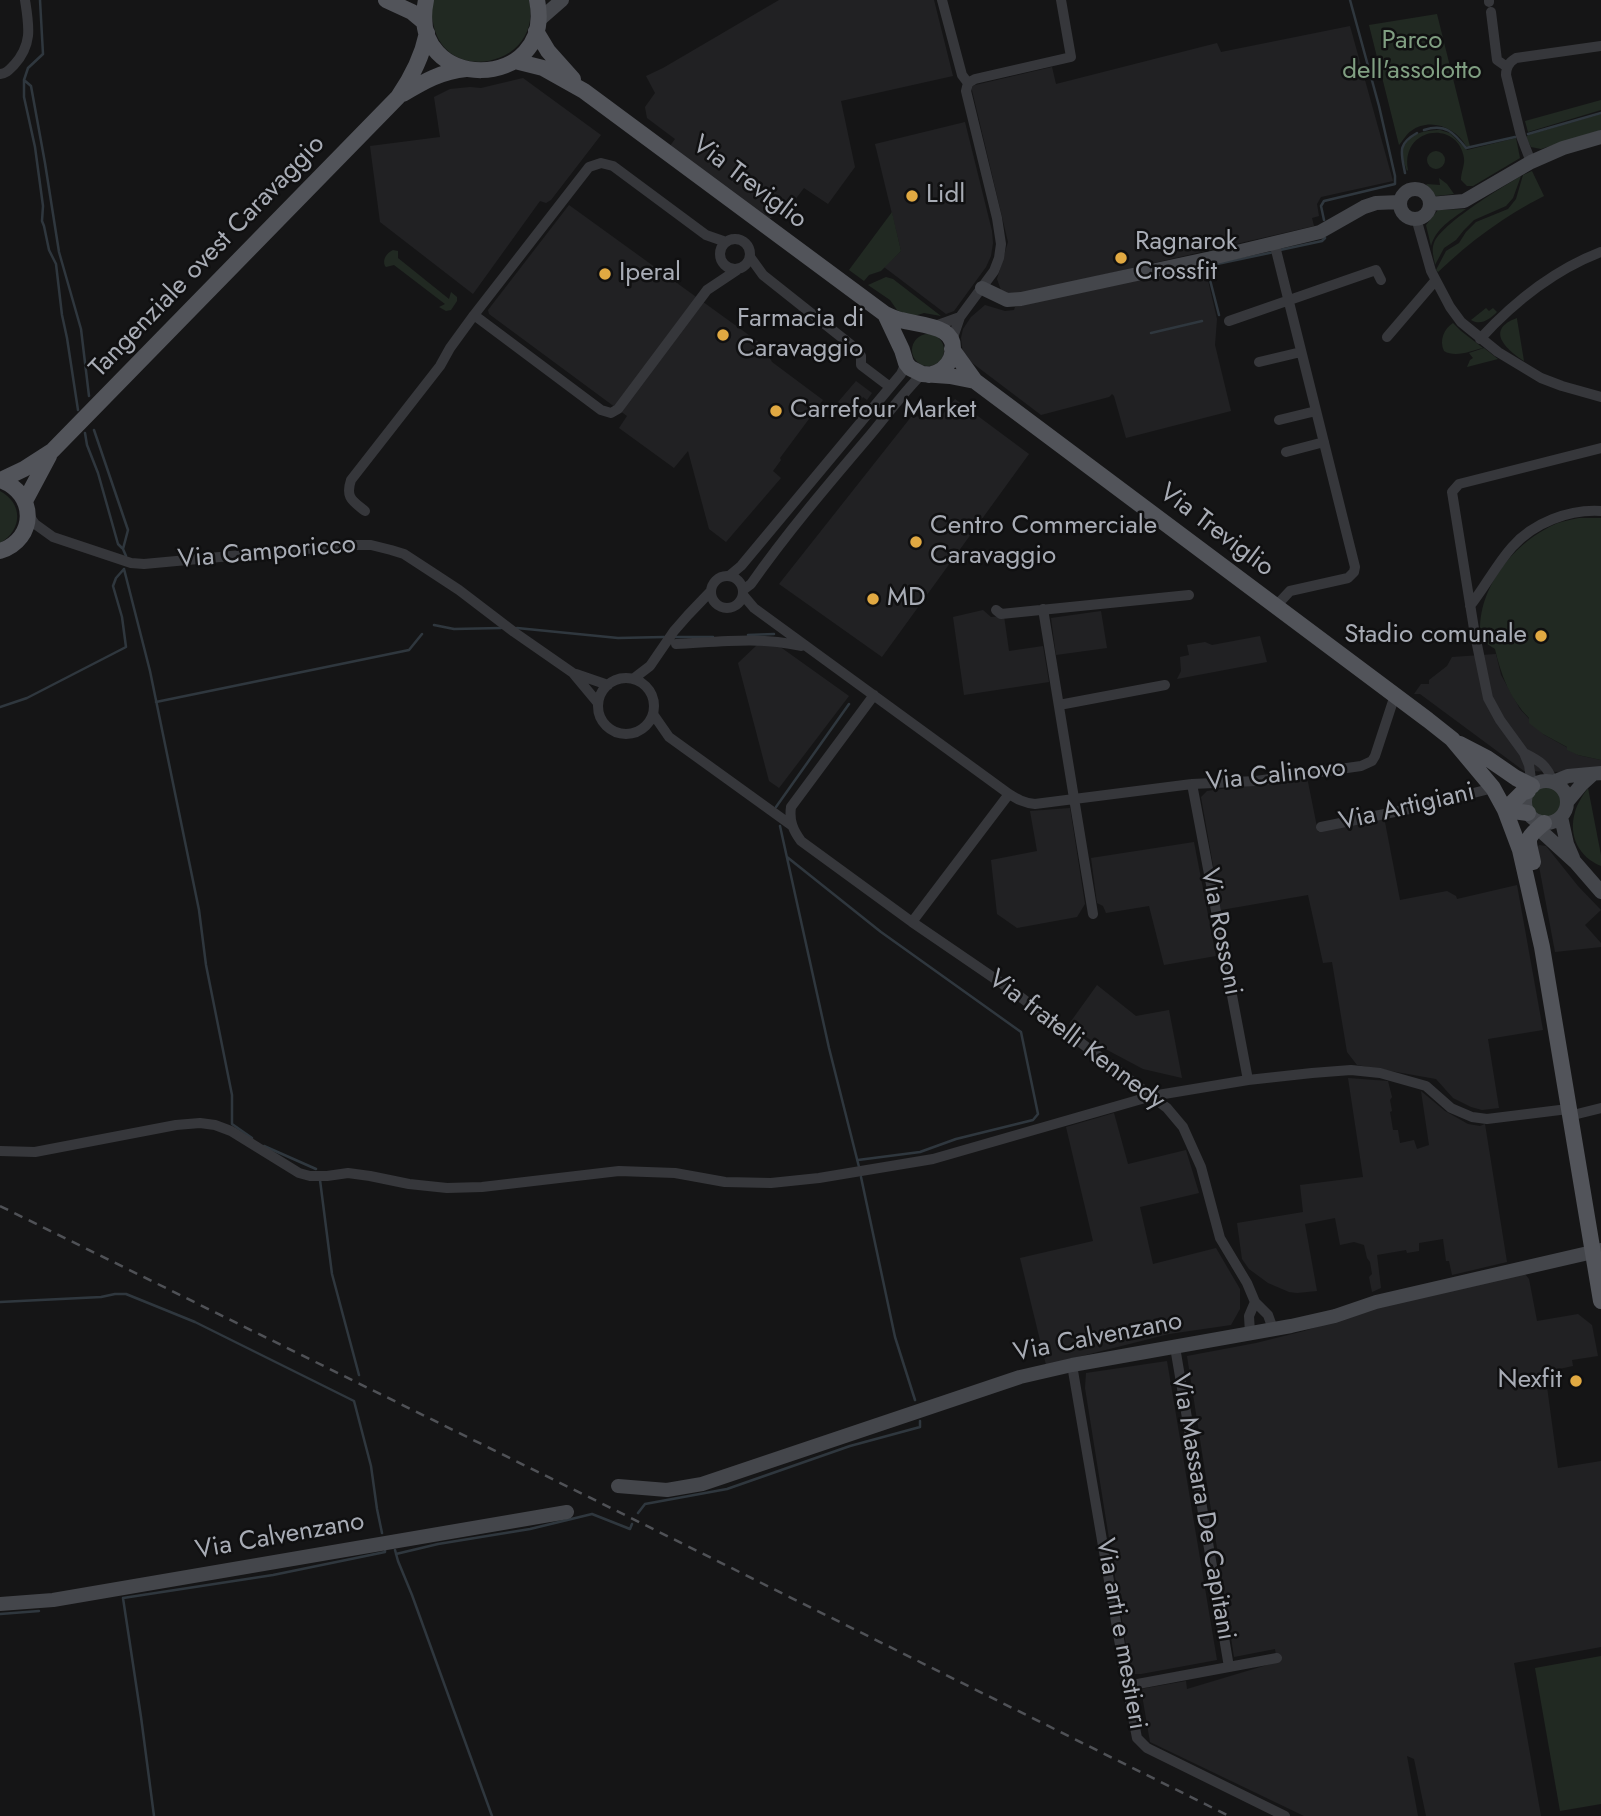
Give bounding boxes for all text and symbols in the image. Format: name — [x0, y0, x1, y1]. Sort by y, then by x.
park label: Parco dell'assolotto — [1342, 26, 1482, 88]
street label: Tangenziale ovest Caravaggio — [84, 129, 332, 385]
street label: Via Treviglio — [685, 130, 813, 236]
place label: Lidl — [926, 180, 965, 212]
marker: Lidl — [904, 188, 920, 204]
place label: Ragnarok Crossfit — [1135, 227, 1237, 288]
marker: Ragnarok Crossfit — [1113, 250, 1129, 266]
place label: Iperal — [619, 258, 681, 290]
marker: Iperal — [597, 266, 613, 282]
place label: Farmacia di Caravaggio — [737, 304, 865, 366]
marker: Farmacia di Caravaggio — [715, 327, 731, 343]
place label: Carrefour Market — [790, 395, 976, 427]
marker: Carrefour Market — [768, 403, 784, 419]
street label: Via Treviglio — [1152, 478, 1280, 584]
place label: Centro Commerciale Caravaggio — [930, 511, 1157, 572]
street label: Via Camporicco — [177, 530, 357, 576]
marker: Centro Commerciale Caravaggio — [908, 534, 924, 550]
place label: MD — [887, 583, 926, 615]
marker: MD — [865, 591, 881, 607]
place label: Stadio comunale — [1344, 620, 1527, 652]
marker: Stadio comunale — [1533, 628, 1549, 644]
street label: Via Calinovo — [1205, 753, 1347, 799]
street label: Via Artigiani — [1336, 777, 1478, 839]
street label: Via Rossoni — [1192, 866, 1248, 998]
street label: Via fratelli Kennedy — [981, 964, 1171, 1118]
street label: Via Calvenzano — [1011, 1306, 1185, 1370]
place label: Nexfit — [1497, 1365, 1562, 1397]
street label: Via Massara De Capitani — [1163, 1371, 1241, 1643]
marker: Nexfit — [1568, 1373, 1584, 1389]
street label: Via Calvenzano — [193, 1507, 367, 1567]
street label: Via arti e mestieri — [1088, 1536, 1152, 1732]

